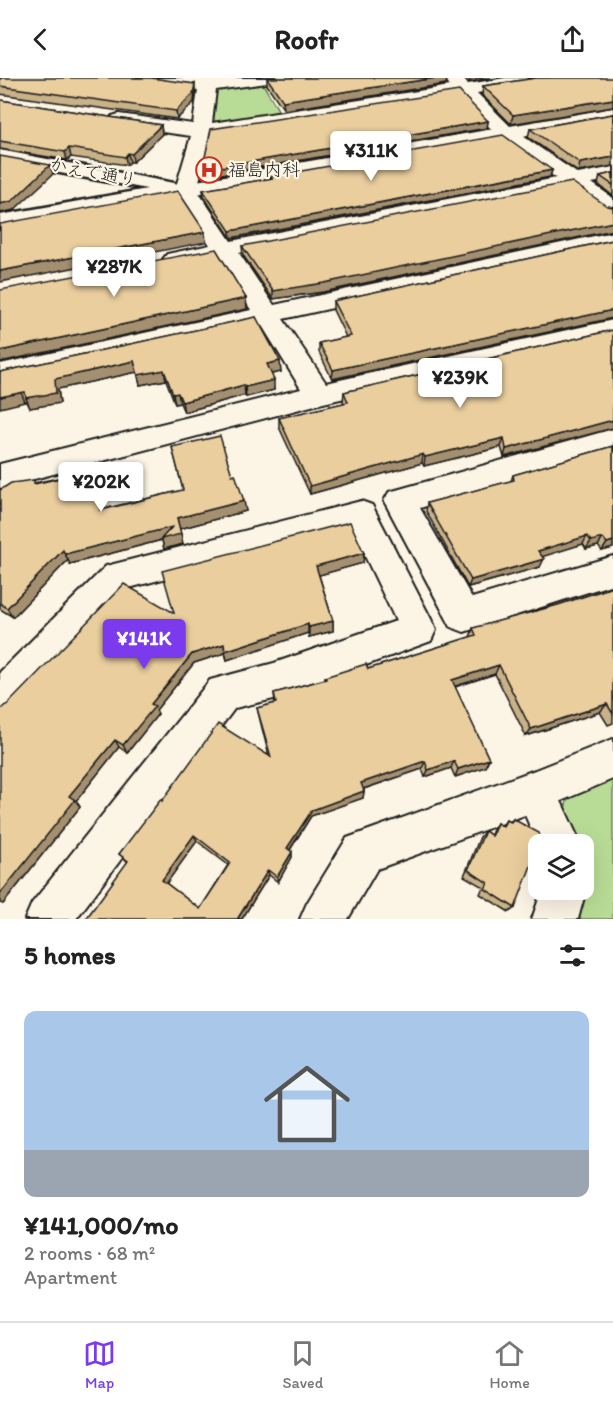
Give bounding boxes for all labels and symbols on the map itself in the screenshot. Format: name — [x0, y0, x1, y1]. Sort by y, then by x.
pin: ¥311K — [329, 131, 413, 182]
street label: かえで通り — [47, 153, 139, 191]
hospital icon: 福島内科 — [194, 155, 224, 185]
place label: 福島内科 — [228, 159, 300, 181]
pin: ¥287K — [72, 247, 156, 298]
pin: ¥239K — [418, 358, 502, 409]
pin: ¥202K — [59, 462, 143, 513]
pin: ¥141K — [102, 619, 186, 670]

